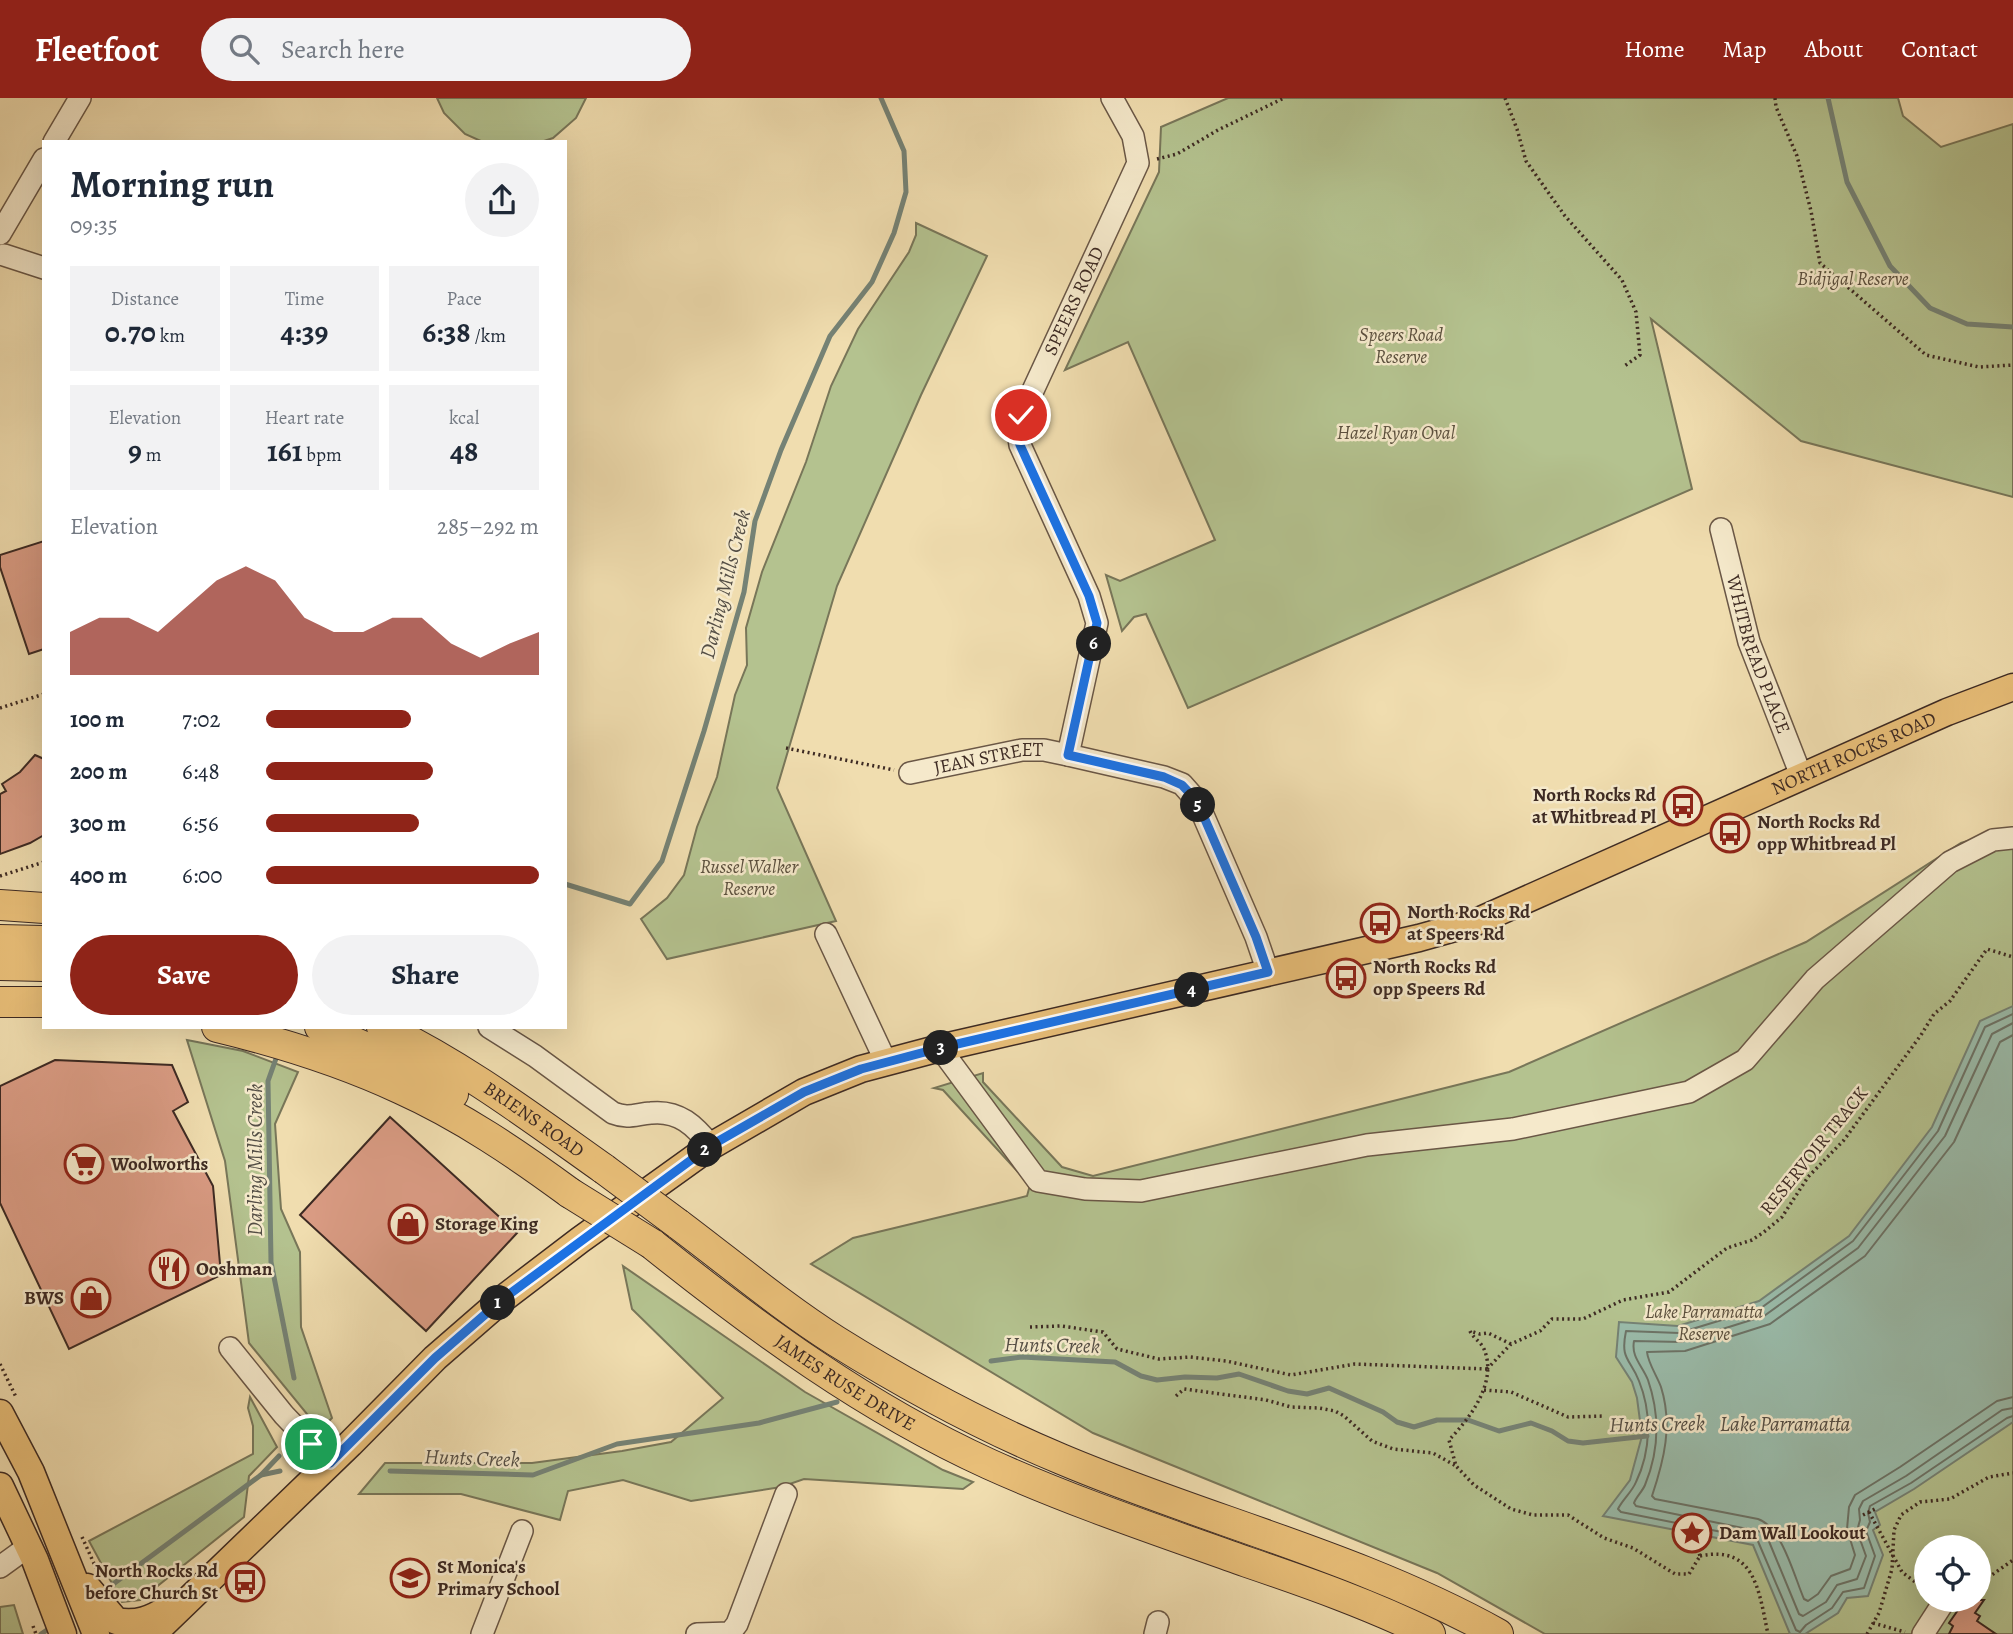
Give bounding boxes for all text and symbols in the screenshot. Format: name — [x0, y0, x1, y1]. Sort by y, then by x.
search box — [201, 18, 691, 81]
text: Fleetfoot — [35, 27, 159, 72]
icon: search — [225, 30, 263, 68]
text: Search here — [281, 32, 405, 67]
text: Home — [1624, 33, 1685, 65]
text: Map — [1723, 33, 1767, 65]
text: About — [1805, 33, 1863, 65]
text: Contact — [1901, 33, 1978, 65]
text: Morning run — [70, 158, 274, 210]
button: share — [465, 163, 539, 237]
text: 09:35 — [70, 210, 118, 241]
street label: SPEERS ROAD — [1037, 242, 1111, 360]
park label: Bidjigal Reserve — [1797, 266, 1909, 292]
text: Distance — [111, 286, 179, 312]
text: Time — [285, 286, 324, 312]
text: Pace — [447, 286, 482, 312]
text: 0.70 — [105, 312, 156, 352]
text: 4:39 — [280, 312, 329, 352]
text: 6:38 — [422, 312, 471, 352]
park label: Speers Road Reserve — [1359, 322, 1443, 370]
text: km — [156, 323, 185, 349]
text: /km — [471, 323, 506, 349]
pin — [991, 385, 1051, 445]
icon: check — [1002, 396, 1040, 434]
text: Elevation — [108, 405, 181, 431]
text: Heart rate — [265, 405, 344, 431]
text: kcal — [449, 405, 479, 431]
park label: Hazel Ryan Oval — [1337, 420, 1456, 446]
text: 9 — [128, 431, 142, 471]
text: 161 — [267, 431, 303, 471]
text: 48 — [450, 431, 478, 471]
text: m — [142, 442, 162, 468]
text: bpm — [303, 442, 342, 468]
water label: Darling Mills Creek — [693, 507, 757, 661]
text: Elevation — [70, 511, 158, 542]
text: 285–292 m — [437, 511, 539, 542]
street label: WHITBREAD PLACE — [1720, 572, 1797, 738]
pin: 6 — [1076, 626, 1112, 662]
text: 6 — [1089, 630, 1098, 656]
text: 100 m — [70, 704, 125, 735]
text: 7:02 — [182, 704, 220, 735]
street label: NORTH ROCKS ROAD — [1767, 705, 1940, 802]
street label: JEAN STREET — [932, 737, 1044, 781]
text: 200 m — [70, 756, 128, 787]
text: 6:48 — [182, 756, 220, 787]
place label: North Rocks Rd at Whitbread Pl — [1532, 782, 1657, 830]
bus stop icon: North Rocks Rd at Whitbread Pl — [1662, 785, 1704, 827]
pin: 5 — [1180, 788, 1216, 822]
text: 5 — [1193, 791, 1202, 817]
text: 300 m — [70, 808, 126, 839]
text: 6:56 — [182, 808, 219, 839]
place label: North Rocks Rd opp Whitbread Pl — [1757, 809, 1896, 857]
bus stop icon: North Rocks Rd opp Whitbread Pl — [1709, 812, 1751, 854]
park label: Russel Walker Reserve — [700, 854, 799, 902]
text: 400 m — [70, 860, 127, 891]
text: 6:00 — [182, 860, 223, 891]
place label: North Rocks Rd at Speers Rd — [1407, 899, 1531, 947]
bus stop icon: North Rocks Rd at Speers Rd — [1359, 902, 1401, 944]
button: Save — [70, 935, 298, 1015]
button: Share — [312, 935, 539, 1015]
place label: North Rocks Rd opp Speers Rd — [1373, 954, 1497, 1002]
bus stop icon: North Rocks Rd opp Speers Rd — [1325, 957, 1367, 999]
pin: 4 — [1174, 972, 1210, 1008]
text: 4 — [1187, 976, 1196, 1002]
pin: 3 — [923, 1030, 958, 1066]
text: 3 — [936, 1034, 945, 1060]
street label: BRIENS ROAD — [478, 1075, 589, 1164]
street label: RESERVOIR TRACK — [1754, 1081, 1874, 1221]
water label: Darling Mills Creek — [241, 1084, 269, 1236]
pin: 2 — [688, 1132, 722, 1168]
text: 2 — [700, 1136, 709, 1162]
supermarket icon: Woolworths — [63, 1143, 105, 1185]
place label: Woolworths — [110, 1151, 209, 1177]
shop icon: Storage King — [387, 1203, 429, 1245]
place label: Storage King — [435, 1211, 538, 1237]
restaurant icon: Ooshman — [148, 1248, 190, 1290]
place label: Ooshman — [196, 1256, 273, 1282]
shop icon: BWS — [70, 1277, 112, 1319]
place label: BWS — [24, 1285, 64, 1311]
pin: 1 — [480, 1286, 516, 1320]
text: 1 — [494, 1289, 501, 1315]
park label: Lake Parramatta Reserve — [1645, 1299, 1763, 1347]
street label: JAMES RUSE DRIVE — [769, 1328, 920, 1437]
water label: Hunts Creek — [1004, 1330, 1100, 1360]
water label: Hunts Creek — [1609, 1409, 1705, 1439]
water label: Lake Parramatta — [1720, 1410, 1850, 1438]
pin — [281, 1414, 341, 1474]
icon: arrive — [292, 1425, 330, 1463]
water label: Hunts Creek — [424, 1442, 520, 1474]
place icon: Dam Wall Lookout — [1671, 1512, 1713, 1554]
place label: Dam Wall Lookout — [1719, 1520, 1866, 1546]
map controls — [1914, 1535, 1991, 1612]
button: locate — [1914, 1535, 1991, 1612]
place label: St Monica's Primary School — [437, 1554, 560, 1602]
school or university icon: St Monica's Primary School — [389, 1557, 431, 1599]
place label: North Rocks Rd before Church St — [84, 1558, 219, 1606]
bus stop icon: North Rocks Rd before Church St — [224, 1561, 266, 1603]

